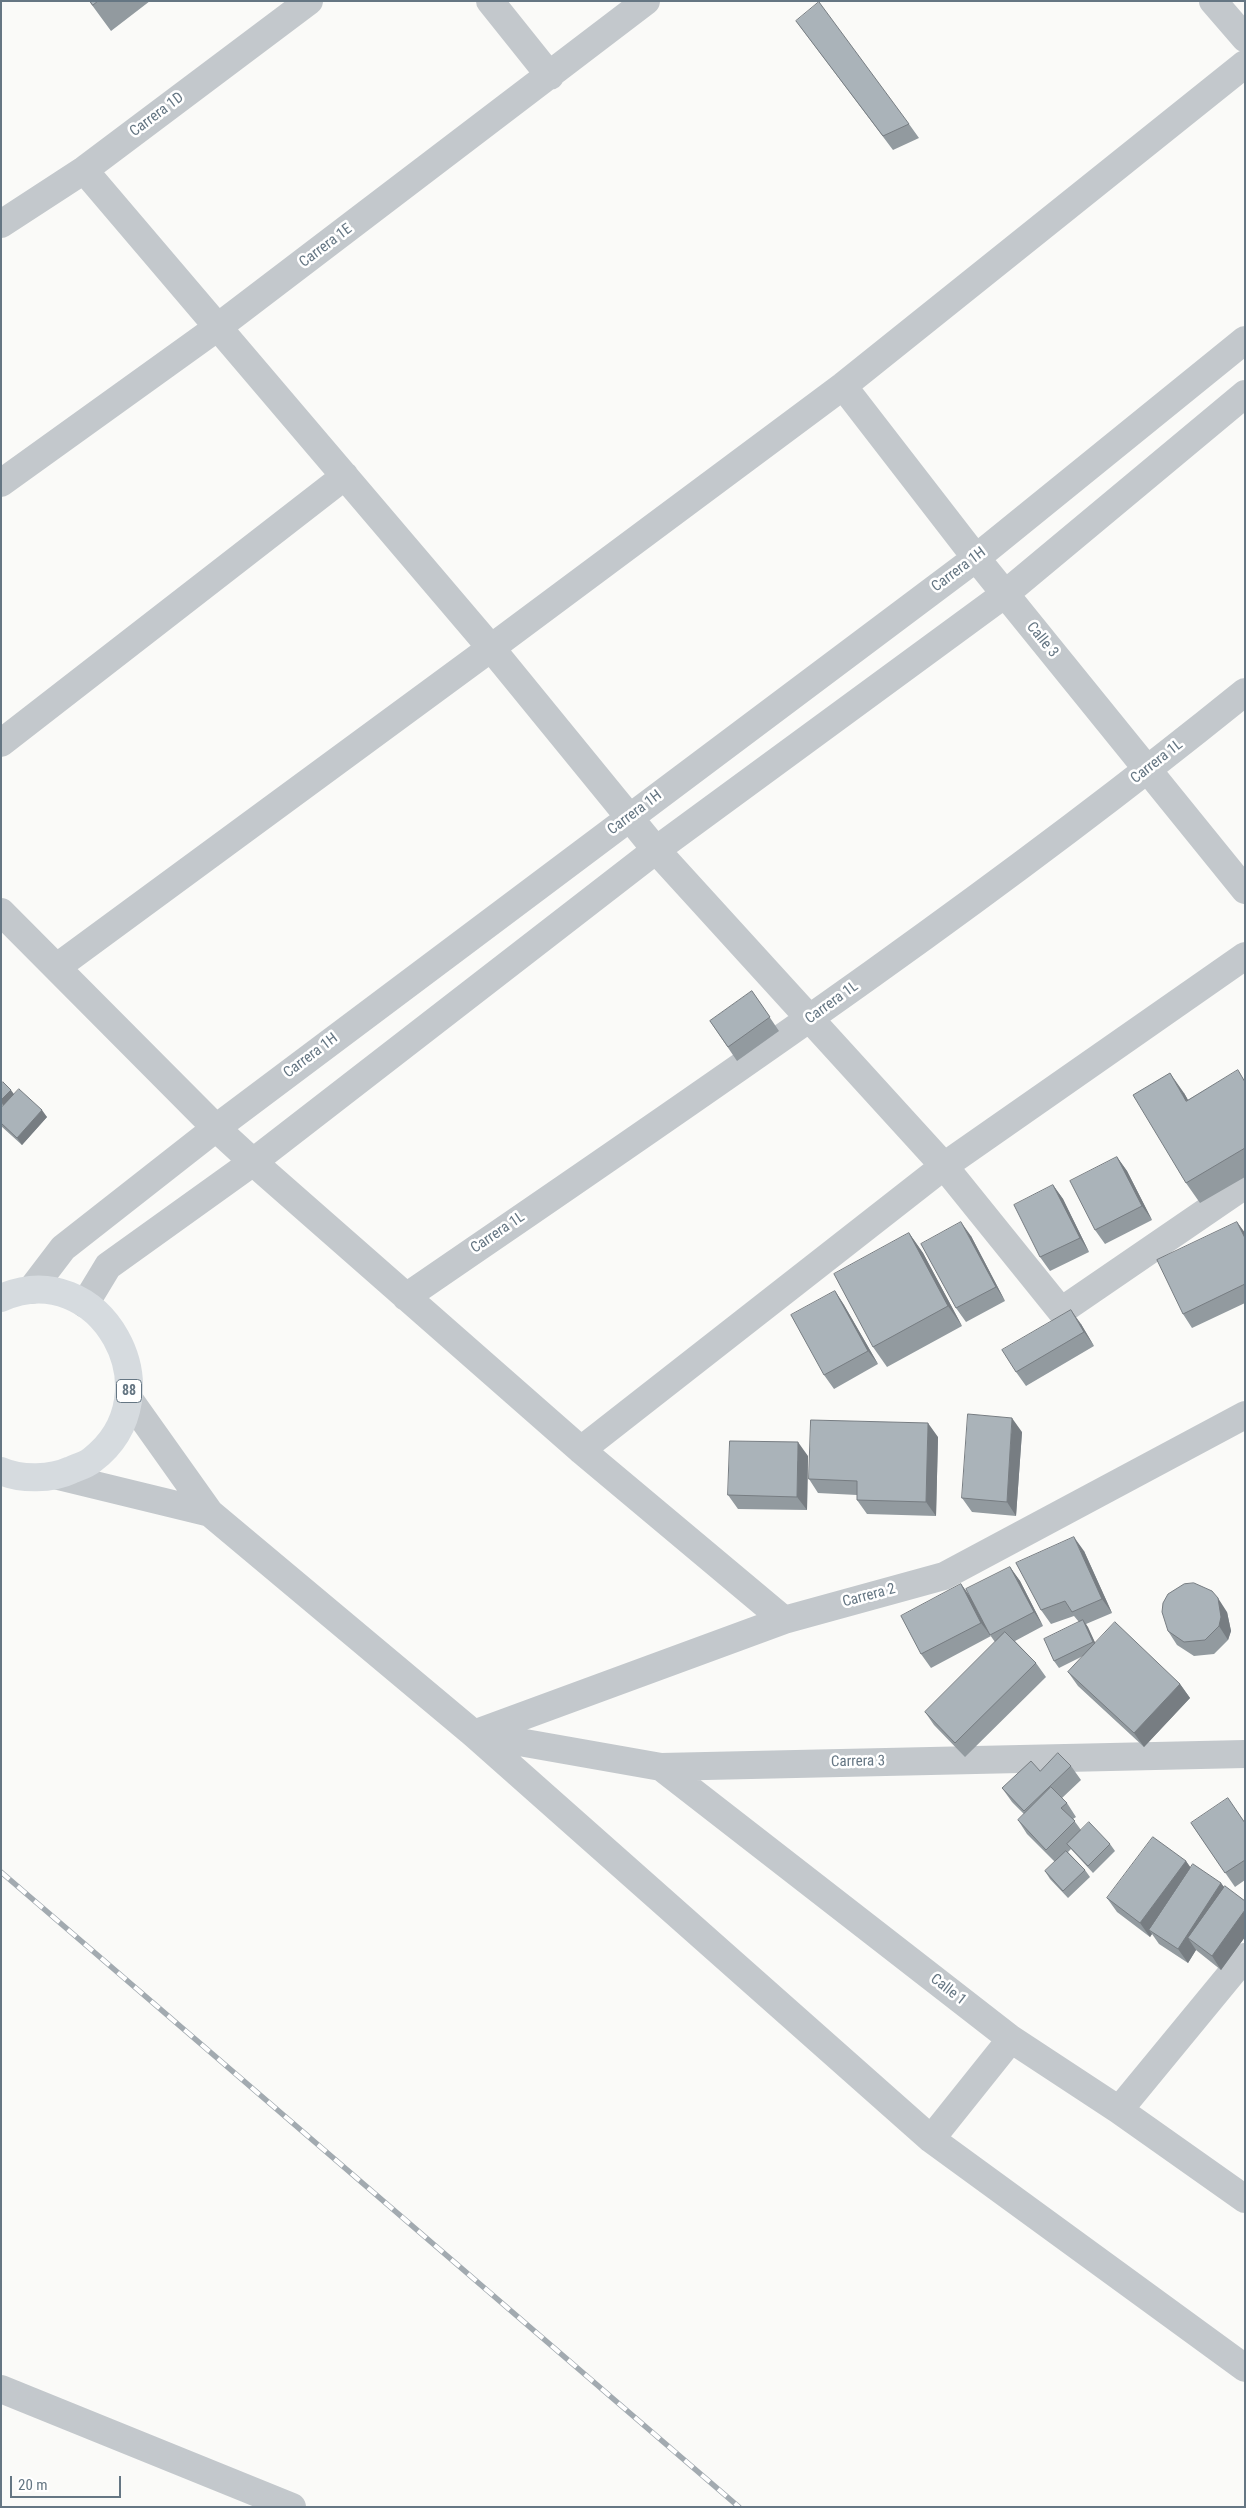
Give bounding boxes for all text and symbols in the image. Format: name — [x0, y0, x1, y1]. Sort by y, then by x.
street label: Carrera 1D — [127, 89, 187, 141]
street label: Carrera 1E — [296, 220, 356, 272]
street label: Carrera 1H — [928, 544, 990, 596]
street label: Calle 3 — [1022, 619, 1062, 661]
street label: Carrera 1L — [1127, 736, 1187, 788]
street label: Carrera 1H — [604, 787, 666, 839]
street label: Carrera 1L — [802, 978, 862, 1028]
street label: Carrera 1H — [280, 1030, 342, 1082]
street label: Carrera 1L — [468, 1208, 528, 1258]
road number: 88 — [116, 1380, 142, 1402]
street label: Carrera 2 — [841, 1580, 897, 1612]
street label: Carrera 3 — [831, 1753, 885, 1771]
street label: Calle 1 — [927, 1970, 969, 2010]
scale bar — [12, 2466, 124, 2498]
text: 20 m — [18, 2476, 48, 2494]

